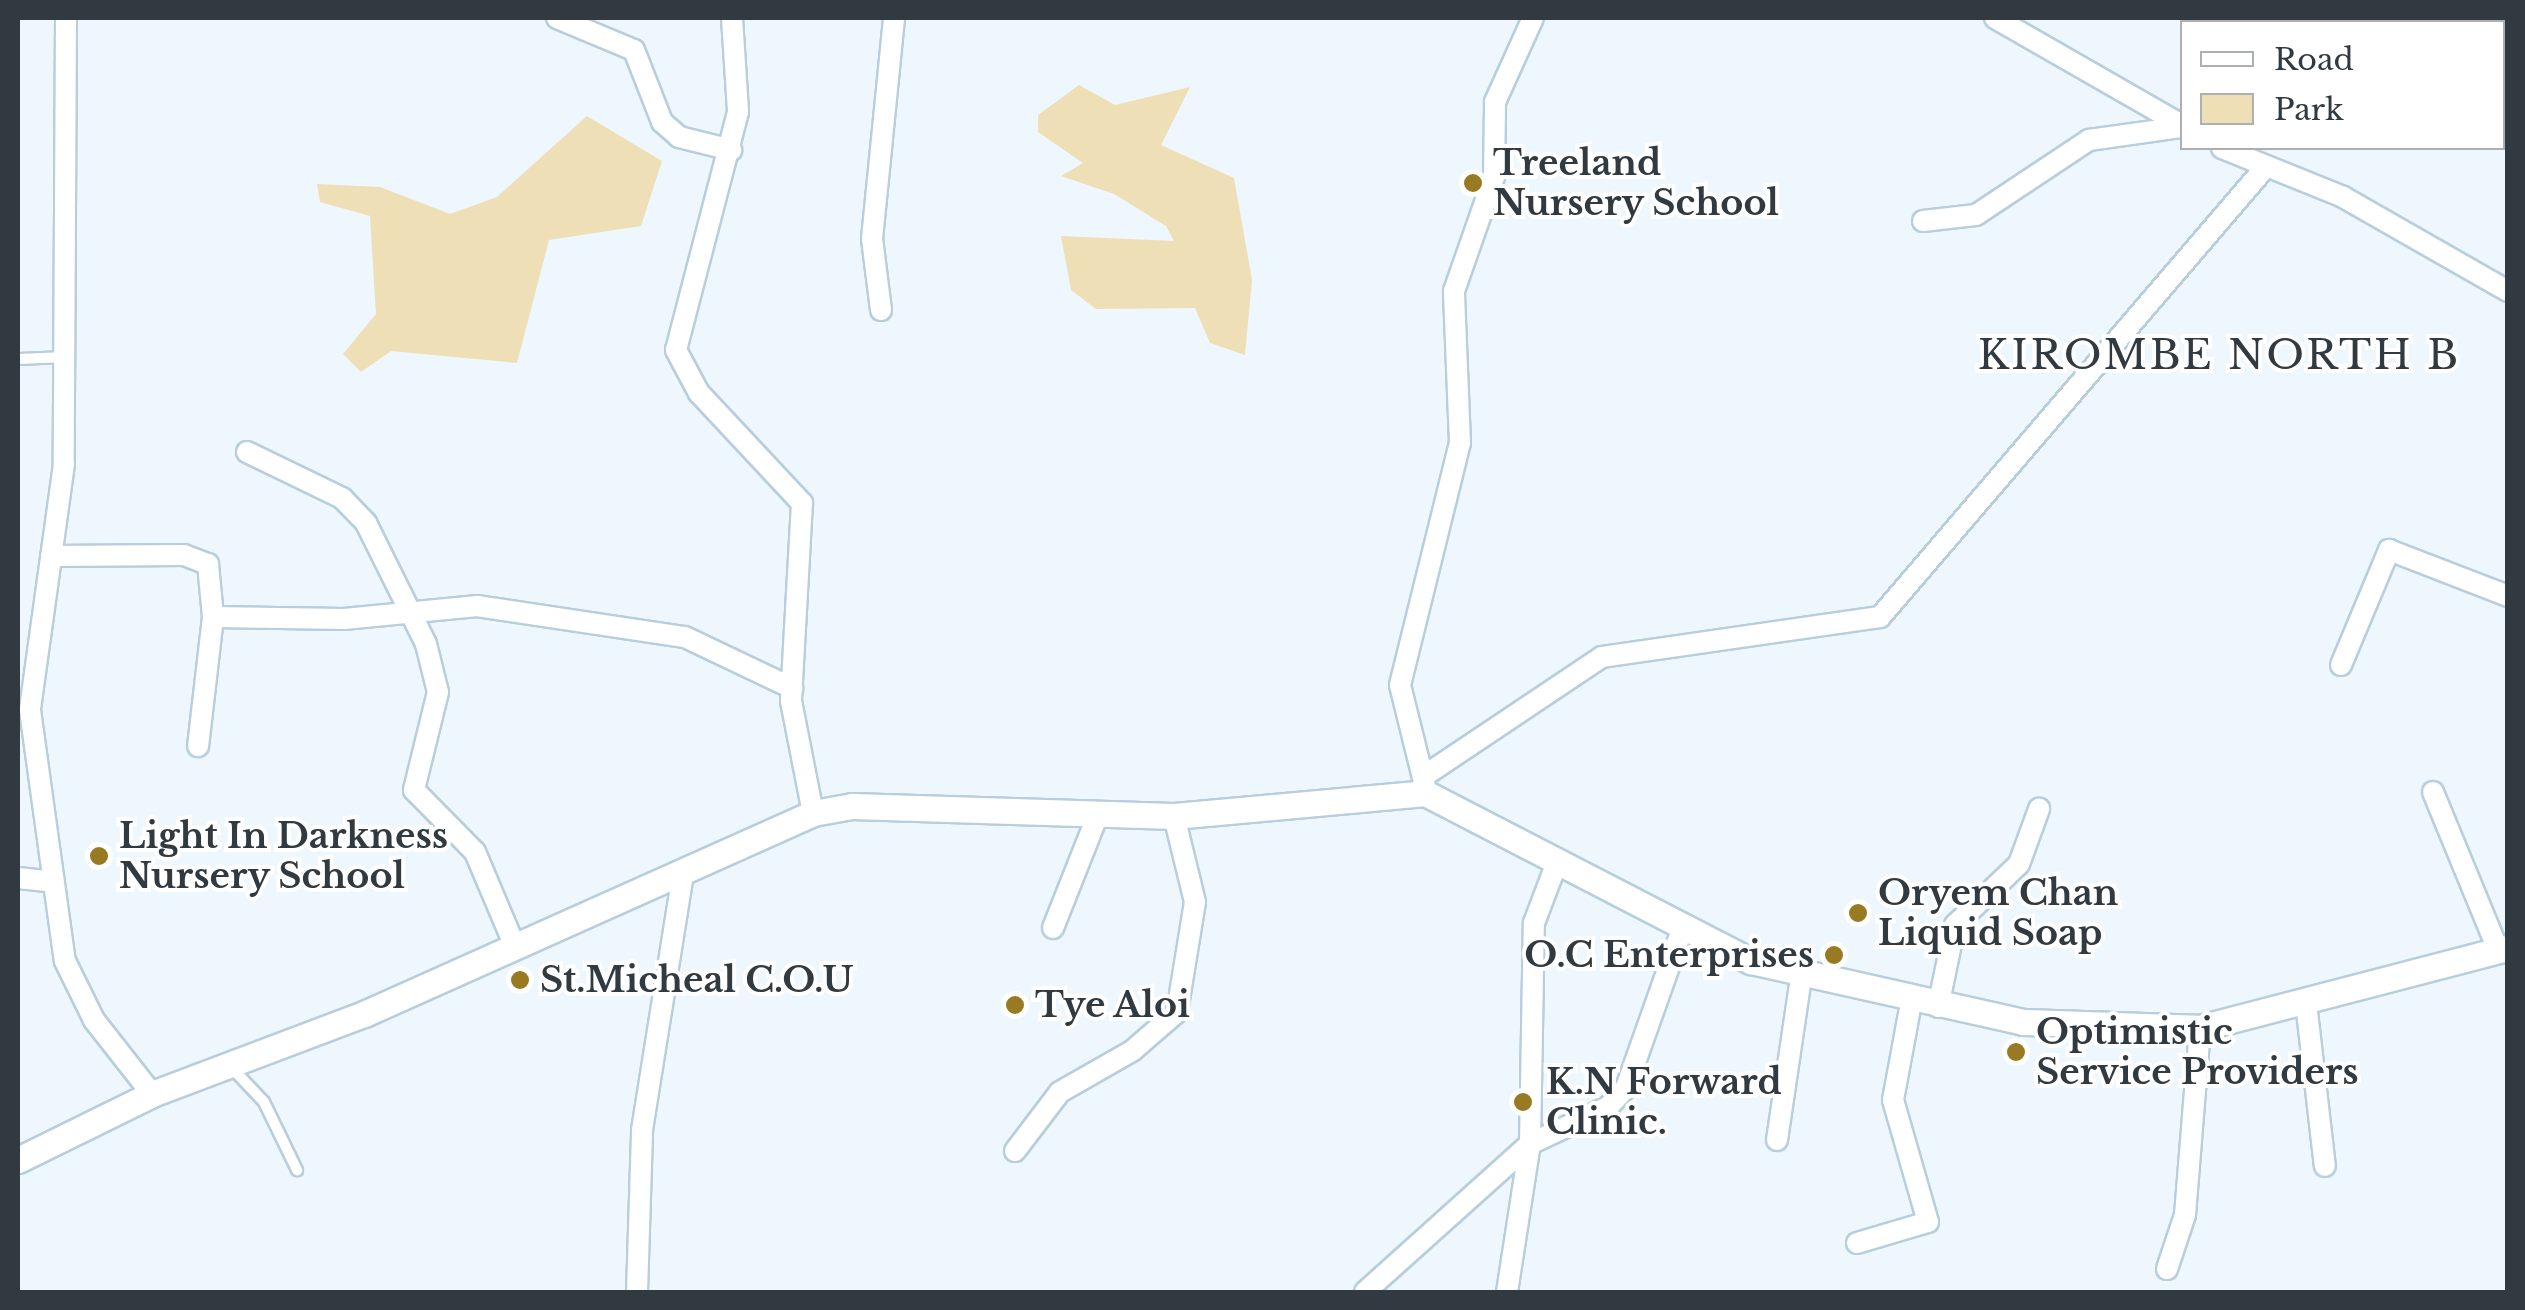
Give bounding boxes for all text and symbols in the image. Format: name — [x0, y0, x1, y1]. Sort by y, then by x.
legend — [2180, 20, 2505, 150]
text: Road — [2274, 41, 2354, 78]
text: Park — [2274, 91, 2344, 128]
place label: Treeland Nursery School — [1493, 142, 1780, 224]
marker: Treeland Nursery School — [1462, 172, 1484, 194]
district label: KIROMBE NORTH B — [1978, 331, 2460, 379]
place label: Light In Darkness Nursery School — [119, 815, 448, 897]
marker: Light In Darkness Nursery School — [88, 845, 110, 867]
place label: Oryem Chan Liquid Soap — [1878, 872, 2118, 954]
marker: Oryem Chan Liquid Soap — [1847, 902, 1869, 924]
place label: O.C Enterprises — [1524, 934, 1814, 976]
marker: O.C Enterprises — [1823, 944, 1845, 966]
place label: St.Micheal C.O.U — [540, 959, 853, 1001]
marker: St.Micheal C.O.U — [509, 969, 531, 991]
place label: Tye Aloi — [1035, 984, 1191, 1026]
marker: Tye Aloi — [1004, 994, 1026, 1016]
place label: Optimistic Service Providers — [2036, 1011, 2359, 1093]
marker: Optimistic Service Providers — [2005, 1041, 2027, 1063]
place label: K.N Forward Clinic. — [1546, 1061, 1782, 1143]
marker: K.N Forward Clinic. — [1510, 1089, 1536, 1115]

